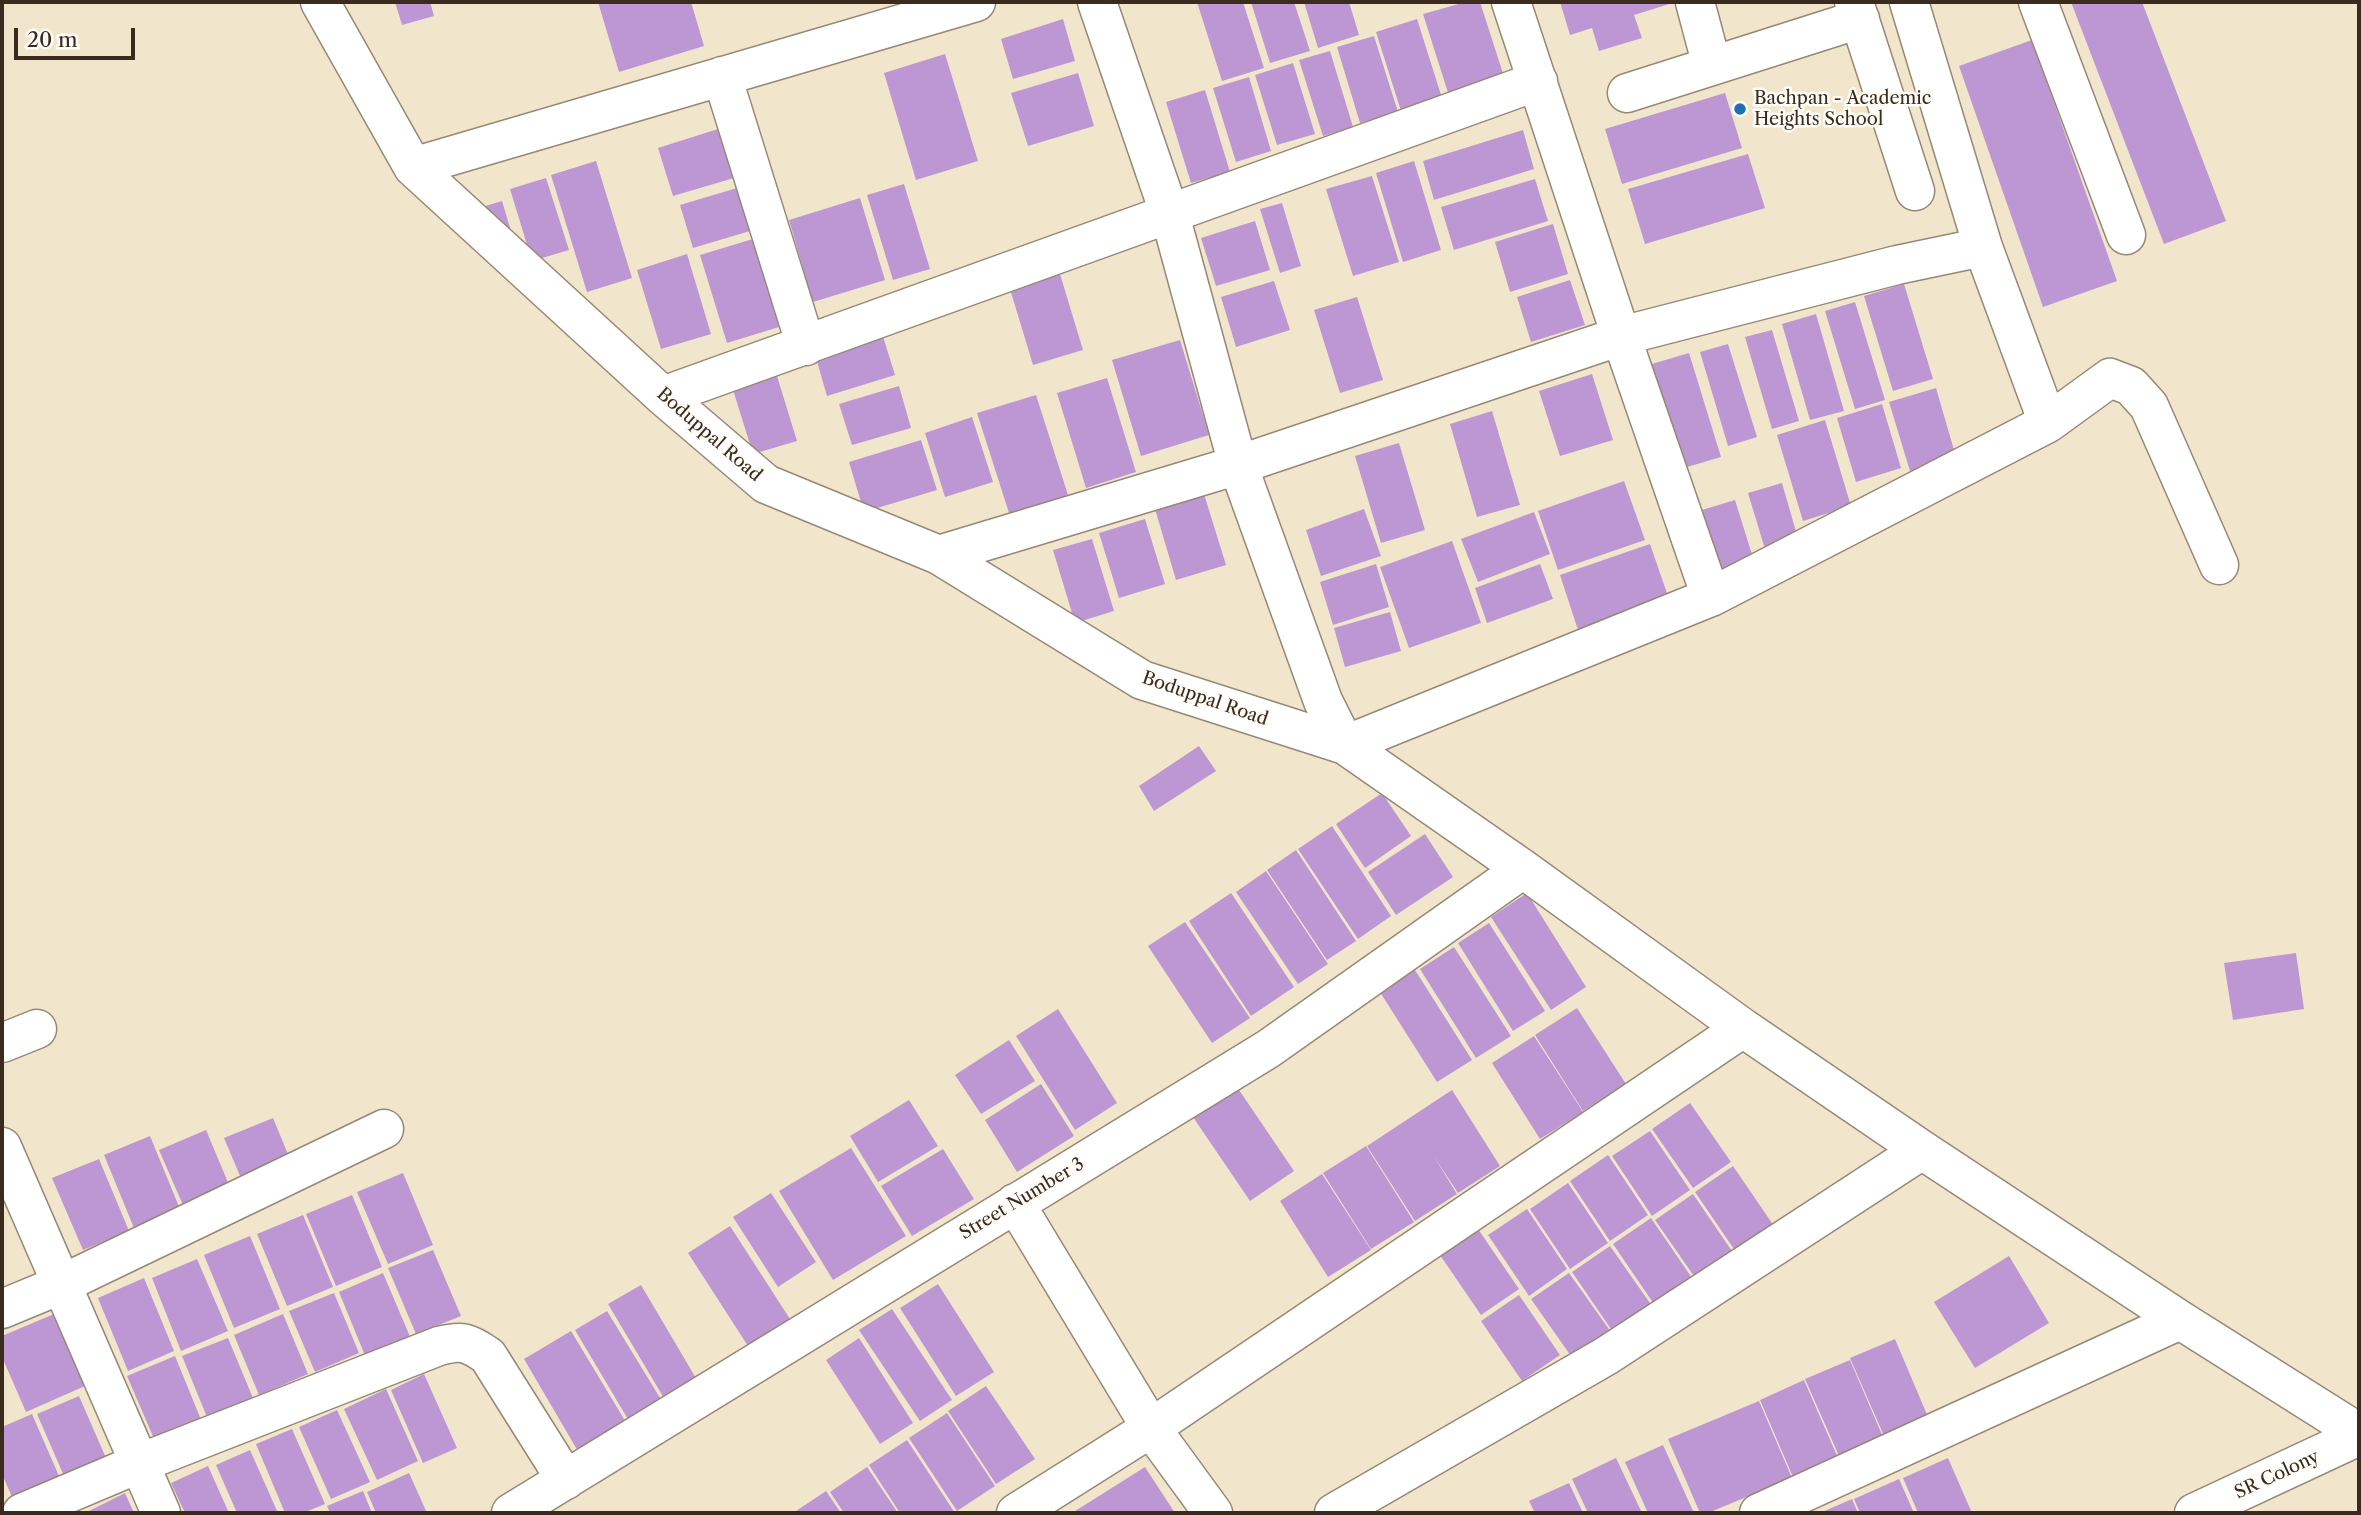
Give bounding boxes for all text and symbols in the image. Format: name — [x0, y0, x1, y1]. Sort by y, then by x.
scale bar — [18, 14, 138, 58]
text: 20 m — [27, 27, 78, 52]
place label: Bachpan - Academic Heights School — [1754, 88, 1931, 130]
marker: Bachpan - Academic Heights School — [1732, 101, 1748, 117]
street label: Boduppal Road — [652, 384, 766, 486]
street label: Boduppal Road — [1139, 667, 1271, 731]
street label: Street Number 3 — [956, 1153, 1088, 1245]
street label: SR Colony — [2231, 1446, 2323, 1504]

